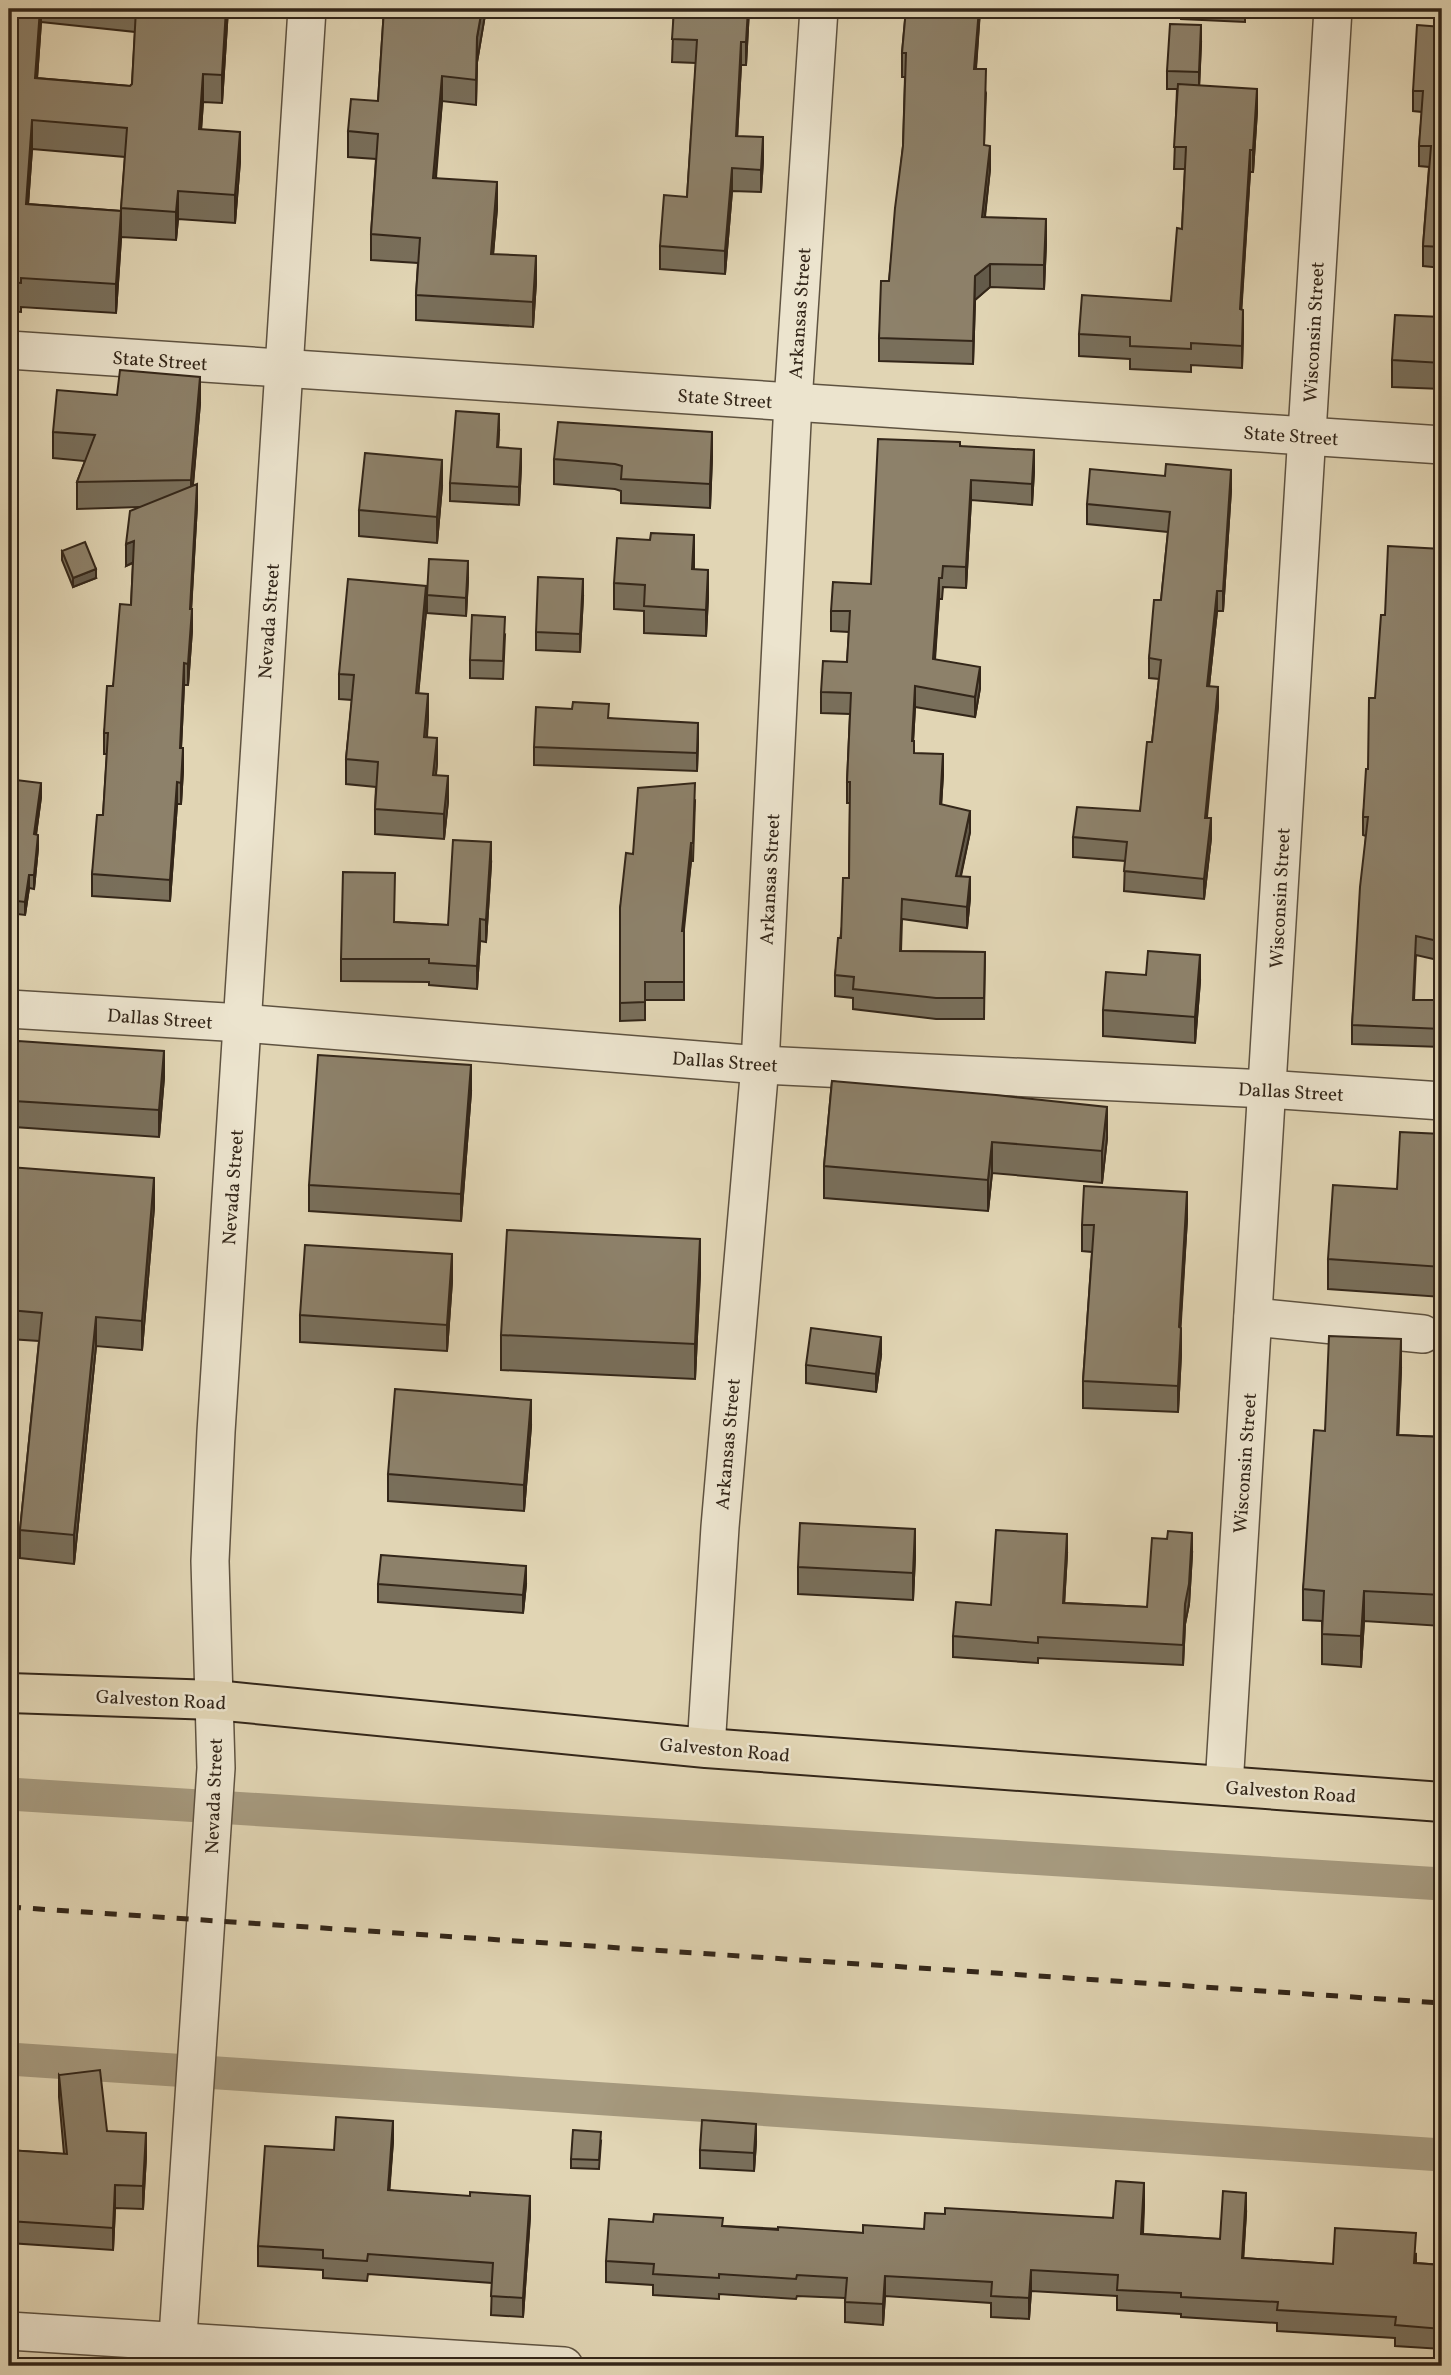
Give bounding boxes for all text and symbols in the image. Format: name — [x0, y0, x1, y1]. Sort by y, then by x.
street label: Arkansas Street — [783, 246, 819, 380]
street label: Wisconsin Street — [1298, 261, 1332, 403]
street label: State Street — [111, 346, 209, 378]
street label: State Street — [676, 384, 774, 416]
street label: State Street — [1242, 421, 1340, 453]
street label: Nevada Street — [253, 562, 287, 680]
street label: Arkansas Street — [755, 812, 787, 946]
street label: Wisconsin Street — [1264, 827, 1298, 969]
street label: Dallas Street — [106, 1003, 214, 1037]
street label: Dallas Street — [671, 1046, 779, 1080]
street label: Dallas Street — [1237, 1077, 1345, 1109]
street label: Nevada Street — [217, 1128, 251, 1246]
street label: Arkansas Street — [710, 1377, 748, 1511]
street label: Wisconsin Street — [1228, 1392, 1264, 1534]
street label: Galveston Road — [95, 1685, 227, 1717]
street label: Galveston Road — [659, 1732, 791, 1770]
street label: Nevada Street — [200, 1737, 230, 1855]
street label: Galveston Road — [1225, 1775, 1357, 1811]

